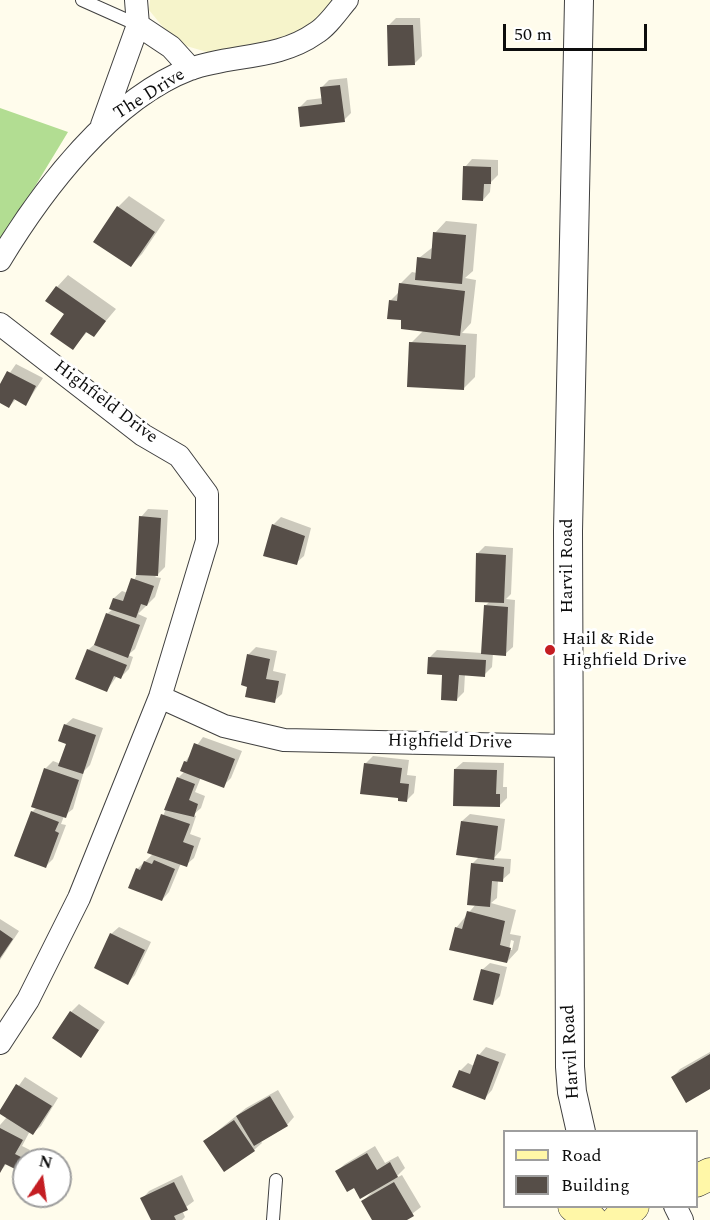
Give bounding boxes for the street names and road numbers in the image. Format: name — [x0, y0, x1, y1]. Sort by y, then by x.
street label: The Drive — [110, 65, 190, 125]
street label: Highfield Drive — [49, 357, 161, 449]
street label: Harvil Road — [557, 518, 579, 614]
street label: Highfield Drive — [387, 731, 513, 755]
street label: Harvil Road — [559, 1004, 585, 1100]

